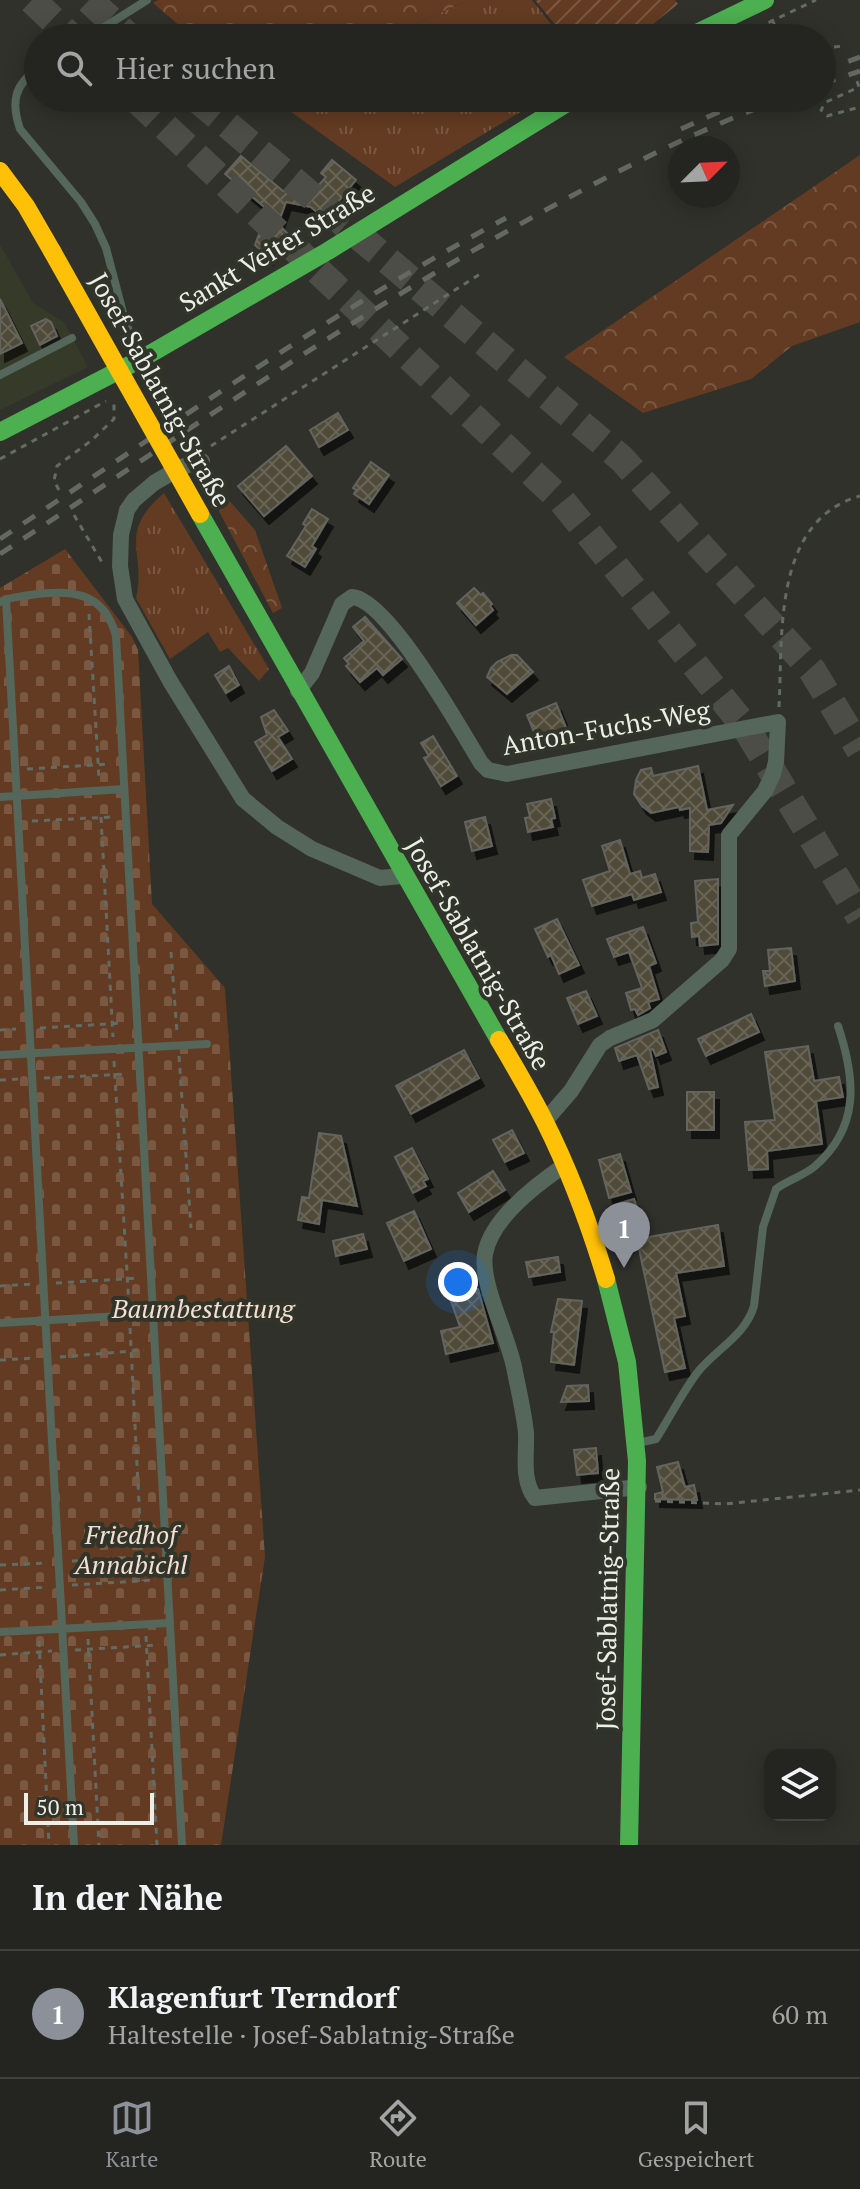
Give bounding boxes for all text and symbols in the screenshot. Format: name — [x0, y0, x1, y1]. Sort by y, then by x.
search box — [24, 24, 836, 112]
icon: search — [52, 46, 96, 90]
text: Hier suchen — [116, 48, 275, 88]
north arrow — [668, 136, 740, 208]
street label: Sankt Veiter Straße — [172, 175, 381, 319]
street label: Josef-Sablatnig-Straße — [82, 266, 239, 513]
street label: Anton-Fuchs-Weg — [499, 692, 713, 762]
street label: Josef-Sablatnig-Straße — [398, 831, 559, 1076]
pin: 1 — [598, 1202, 650, 1268]
your location — [438, 1262, 478, 1302]
park label: Baumbestattung — [111, 1291, 295, 1325]
street label: Josef-Sablatnig-Straße — [588, 1467, 626, 1731]
park label: Friedhof Annabichl — [72, 1517, 188, 1581]
map controls — [764, 1749, 836, 1821]
button: layers — [764, 1749, 836, 1821]
scale bar — [24, 1789, 154, 1825]
text: 50 m — [36, 1792, 84, 1821]
text: In der Nähe — [32, 1875, 223, 1920]
text: Klagenfurt Terndorf — [108, 1977, 398, 2017]
text: 1 — [51, 1997, 65, 2031]
text: 60 m — [772, 1997, 828, 2031]
text: Haltestelle · Josef-Sablatnig-Straße — [108, 2017, 515, 2051]
tab: Karte — [105, 2096, 158, 2173]
tab: Route — [369, 2096, 427, 2173]
tab: Gespeichert — [638, 2096, 755, 2173]

